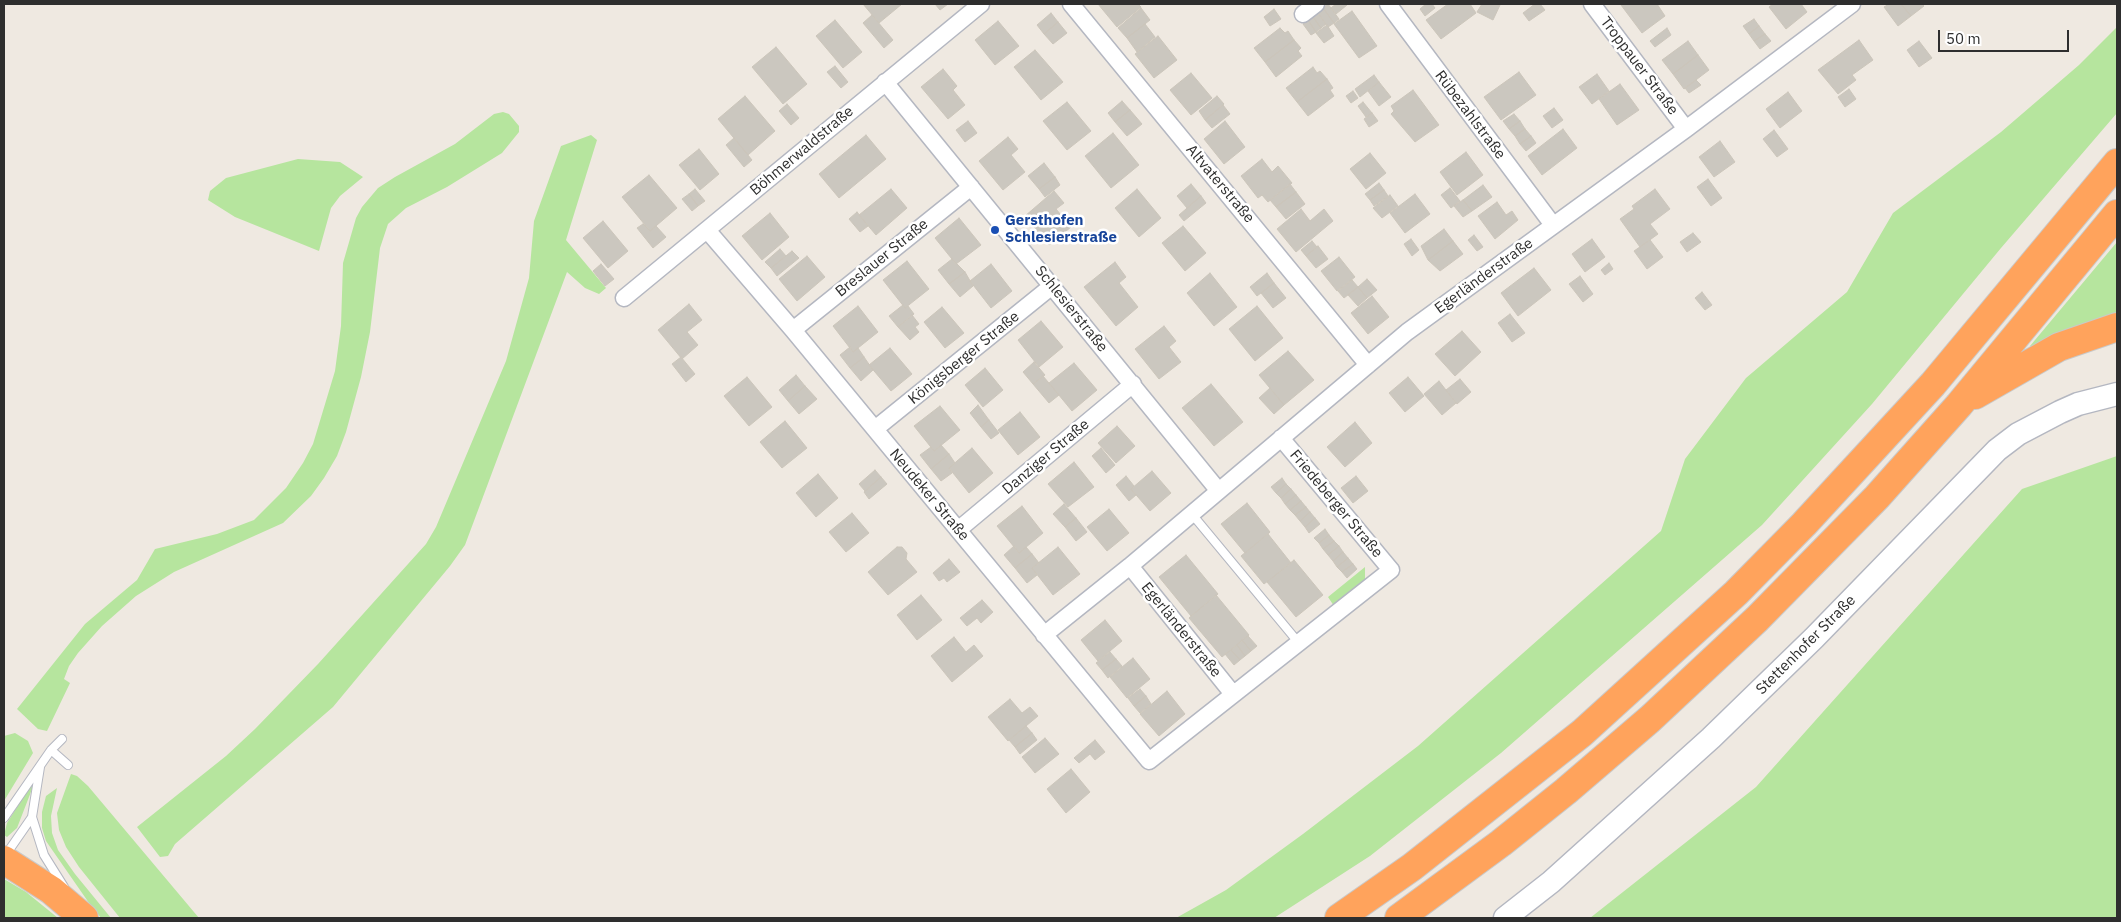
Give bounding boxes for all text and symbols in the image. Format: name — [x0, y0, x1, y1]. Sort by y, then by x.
street label: Troppauer Straße — [1596, 13, 1682, 119]
scale bar — [1941, 20, 2072, 52]
text: 50 m — [1946, 29, 1981, 48]
street label: Rübezahlstraße — [1431, 67, 1509, 163]
street label: Böhmerwaldstraße — [747, 102, 857, 200]
street label: Altvaterstraße — [1182, 141, 1258, 227]
place label: Gersthofen Schlesierstraße — [1005, 212, 1117, 247]
street label: Breslauer Straße — [832, 215, 932, 301]
marker: Gersthofen Schlesierstraße — [989, 224, 1001, 236]
street label: Egerländerstraße — [1431, 234, 1537, 318]
street label: Schlesierstraße — [1031, 262, 1111, 356]
street label: Königsberger Straße — [905, 308, 1023, 408]
street label: Danziger Straße — [999, 415, 1093, 499]
street label: Neudeker Straße — [885, 445, 973, 545]
street label: Friedeberger Straße — [1286, 447, 1386, 561]
street label: Egerländerstraße — [1137, 579, 1225, 681]
street label: Stettenhofer Straße — [1752, 591, 1860, 699]

